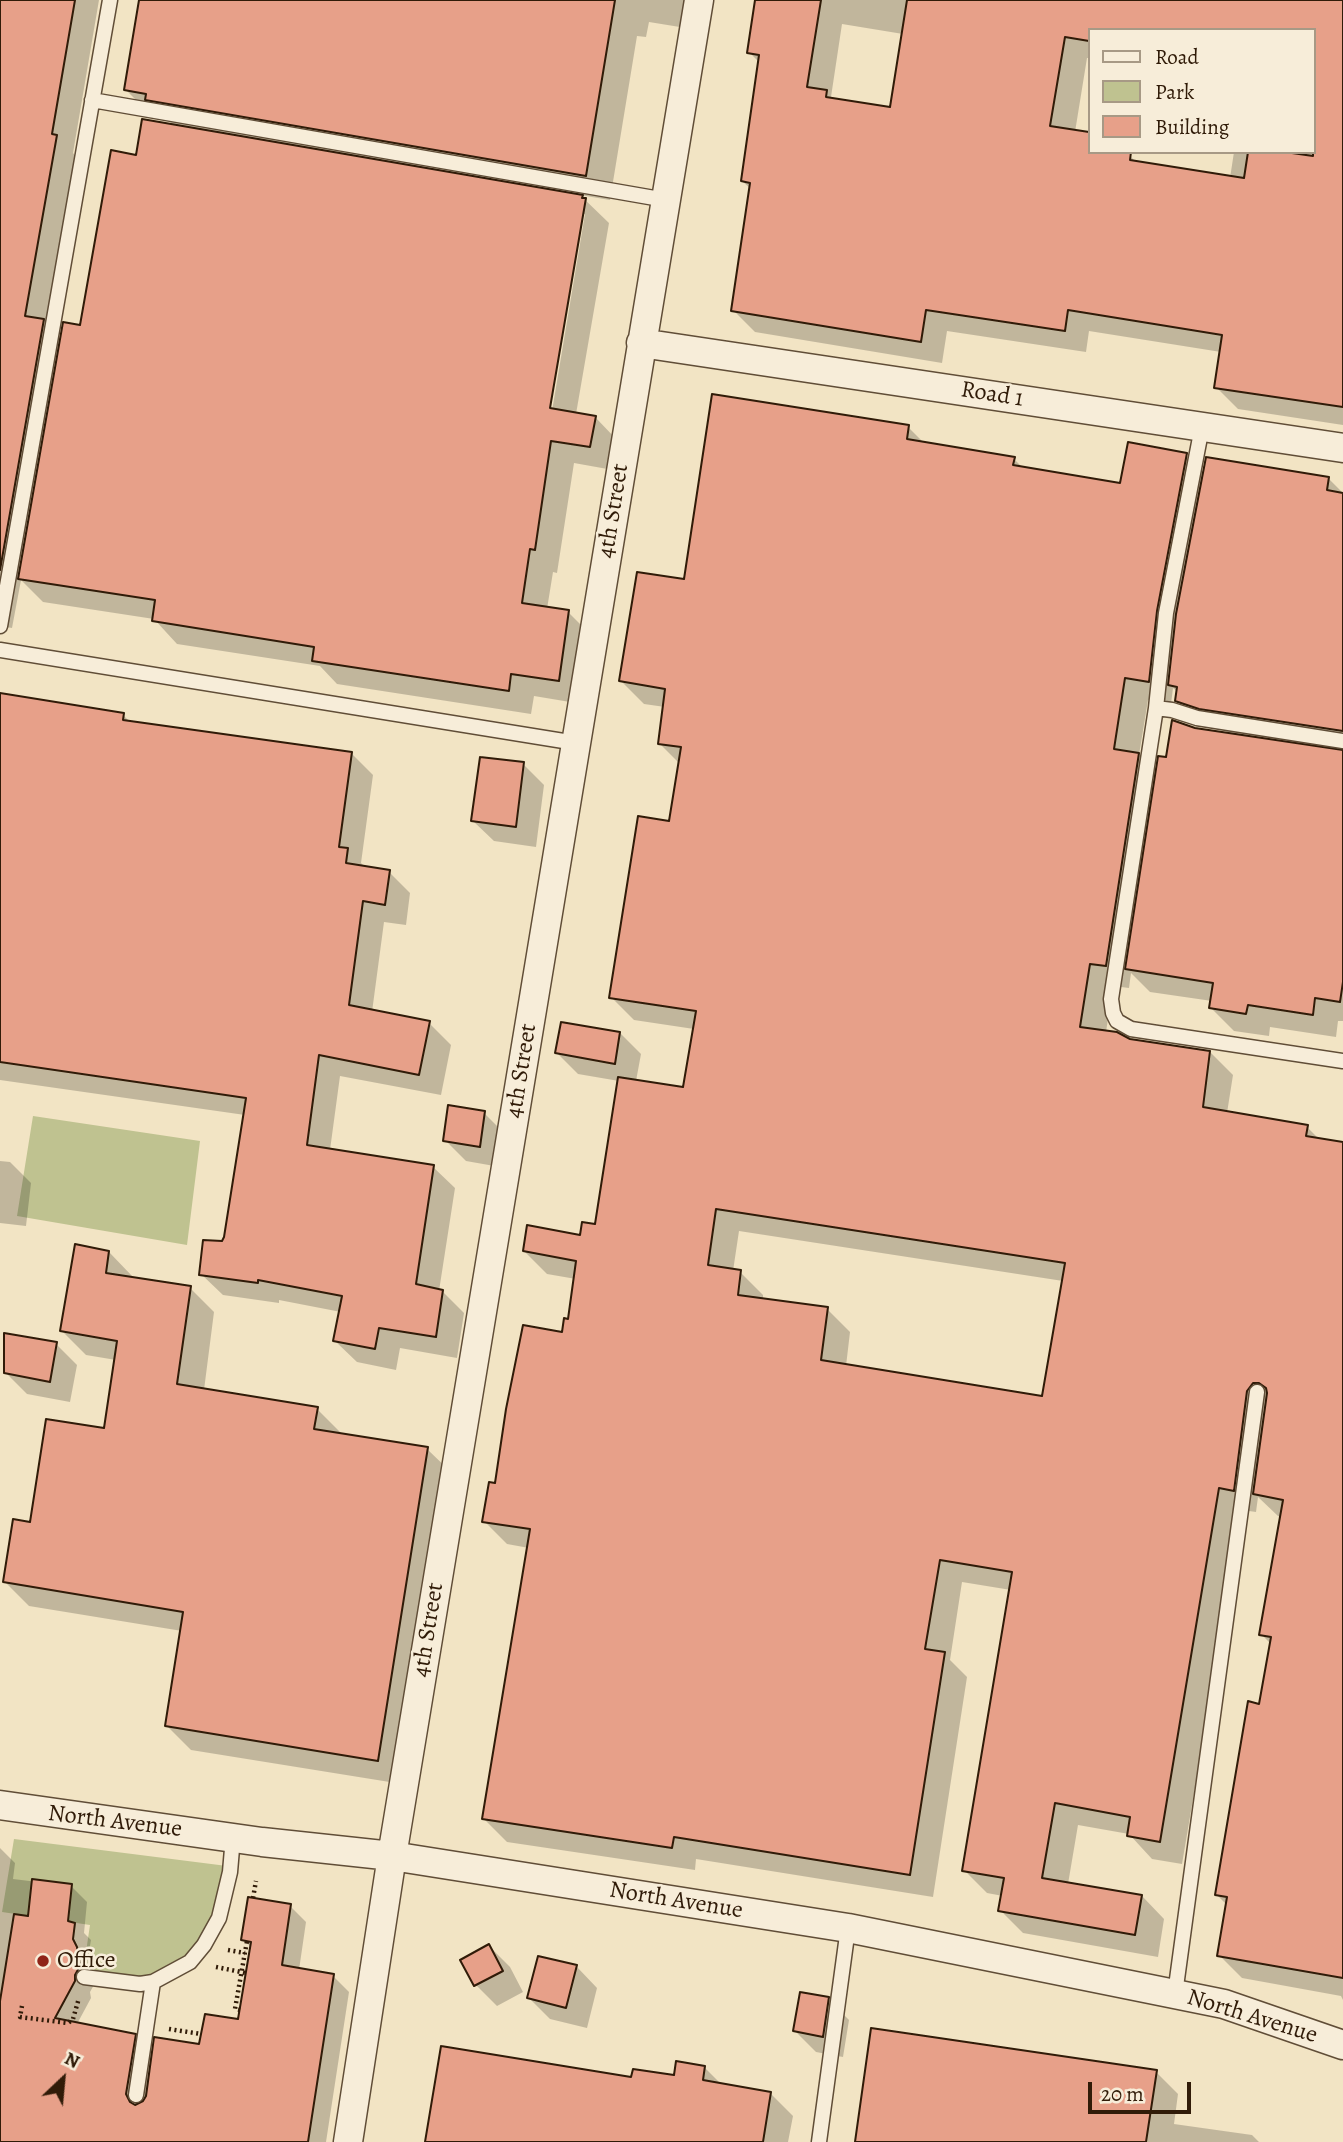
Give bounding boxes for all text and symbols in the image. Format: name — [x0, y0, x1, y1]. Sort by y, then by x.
legend — [1088, 28, 1315, 154]
text: Road — [1155, 43, 1199, 71]
text: Park — [1155, 78, 1194, 106]
text: Building — [1155, 113, 1229, 141]
street label: Road 1 — [959, 376, 1025, 414]
street label: 4th Street — [592, 462, 636, 560]
street label: 4th Street — [500, 1022, 544, 1120]
street label: 4th Street — [407, 1581, 451, 1679]
street label: North Avenue — [46, 1799, 184, 1845]
street label: North Avenue — [607, 1876, 745, 1926]
place label: Office — [57, 1947, 115, 1975]
marker: Office — [35, 1953, 51, 1969]
street label: North Avenue — [1183, 1984, 1321, 2050]
north arrow — [28, 2044, 98, 2114]
text: N — [60, 2045, 84, 2075]
scale bar — [1091, 2068, 1194, 2112]
text: 20 m — [1101, 2080, 1144, 2108]

